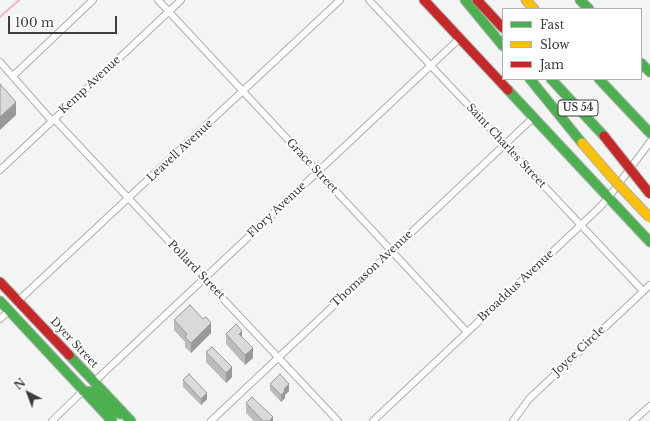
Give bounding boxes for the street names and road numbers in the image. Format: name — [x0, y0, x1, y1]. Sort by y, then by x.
street label: Kemp Avenue — [57, 53, 123, 117]
road number: US 54 — [558, 100, 598, 116]
street label: Saint Charles Street — [463, 101, 549, 191]
street label: Leavell Avenue — [144, 117, 216, 185]
street label: Grace Street — [284, 136, 340, 196]
street label: Flory Avenue — [245, 179, 309, 241]
street label: Thomason Avenue — [329, 228, 415, 310]
street label: Pollard Street — [165, 238, 227, 302]
street label: Broaddus Avenue — [475, 247, 557, 325]
street label: Dyer Street — [47, 315, 101, 371]
street label: Joyce Circle — [550, 323, 608, 379]

